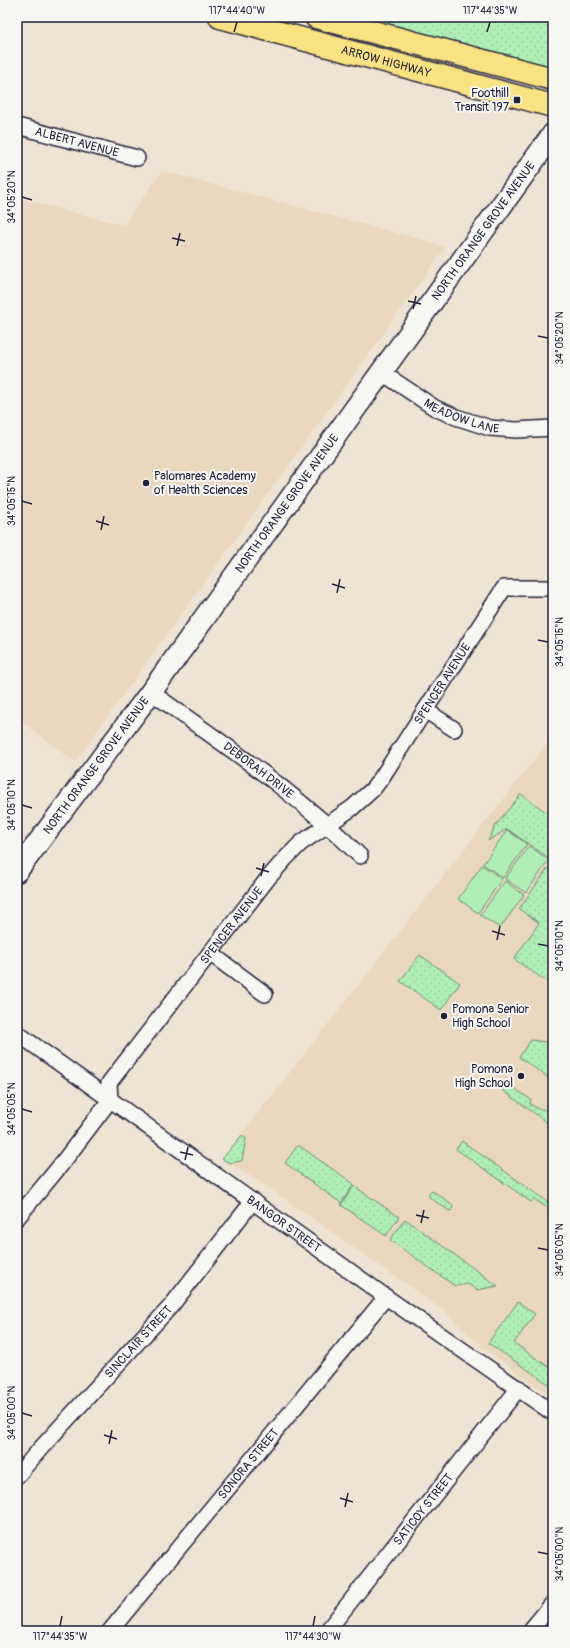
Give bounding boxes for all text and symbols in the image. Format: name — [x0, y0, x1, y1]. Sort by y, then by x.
text: 117°44'40"W — [209, 5, 266, 17]
text: 117°44'35"W — [463, 5, 518, 17]
street label: ARROW HIGHWAY — [339, 42, 433, 81]
place label: Foothill Transit 197 — [454, 86, 510, 115]
marker: Foothill Transit 197 — [512, 95, 522, 105]
street label: ALBERT AVENUE — [33, 124, 120, 160]
street label: NORTH ORANGE GROVE AVENUE — [428, 158, 538, 303]
text: 34°05'20"N — [6, 170, 18, 224]
text: 34°05'20"N — [554, 311, 566, 365]
street label: MEADOW LANE — [421, 395, 500, 436]
street label: NORTH ORANGE GROVE AVENUE — [232, 431, 342, 576]
place label: Palomares Academy of Health Sciences — [154, 469, 256, 498]
text: 34°05'15"N — [6, 476, 18, 526]
marker: Palomares Academy of Health Sciences — [141, 478, 151, 488]
text: 34°05'15"N — [554, 617, 566, 667]
street label: SPENCER AVENUE — [410, 640, 474, 727]
street label: NORTH ORANGE GROVE AVENUE — [40, 694, 152, 837]
street label: DEBORAH DRIVE — [220, 739, 297, 802]
text: 34°05'10"N — [6, 779, 18, 831]
street label: SPENCER AVENUE — [197, 884, 266, 967]
text: 34°05'10"N — [554, 920, 566, 972]
place label: Pomona Senior High School — [452, 1002, 530, 1031]
marker: Pomona Senior High School — [439, 1011, 449, 1021]
place label: Pomona High School — [454, 1062, 513, 1091]
marker: Pomona High School — [516, 1071, 526, 1081]
text: 34°05'05"N — [6, 1082, 18, 1136]
street label: BANGOR STREET — [244, 1192, 324, 1256]
text: 34°05'05"N — [554, 1223, 566, 1277]
street label: SINCLAIR STREET — [101, 1302, 176, 1381]
text: 34°05'00"N — [6, 1386, 18, 1440]
street label: SONORA STREET — [215, 1425, 282, 1502]
street label: SATICOY STREET — [390, 1470, 456, 1548]
text: 34°05'00"N — [554, 1527, 566, 1581]
text: 117°44'35"W — [33, 1631, 88, 1643]
text: 117°44'30"W — [285, 1631, 341, 1643]

